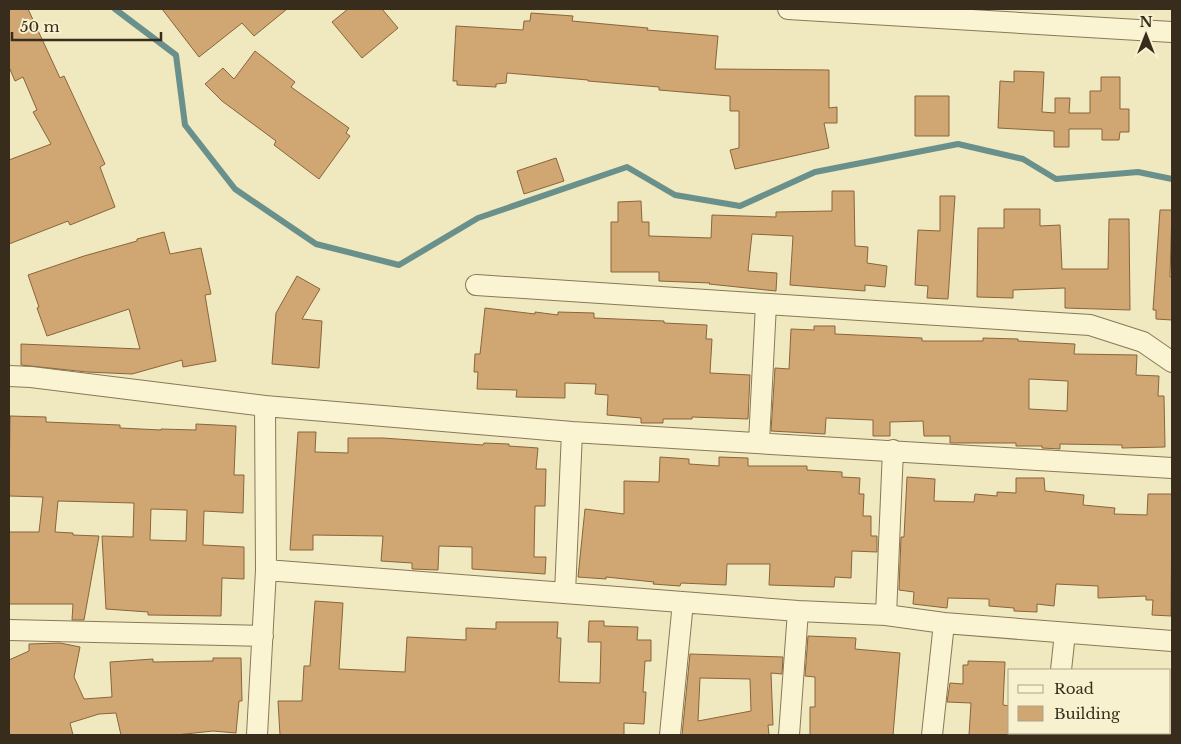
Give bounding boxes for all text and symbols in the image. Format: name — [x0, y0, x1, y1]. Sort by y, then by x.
scale bar — [12, 10, 161, 42]
north arrow — [1121, 10, 1171, 60]
text: N — [1139, 13, 1153, 31]
text: 50 m — [20, 17, 60, 36]
legend — [1008, 669, 1171, 734]
text: Road — [1054, 679, 1094, 698]
text: Building — [1054, 704, 1121, 723]

